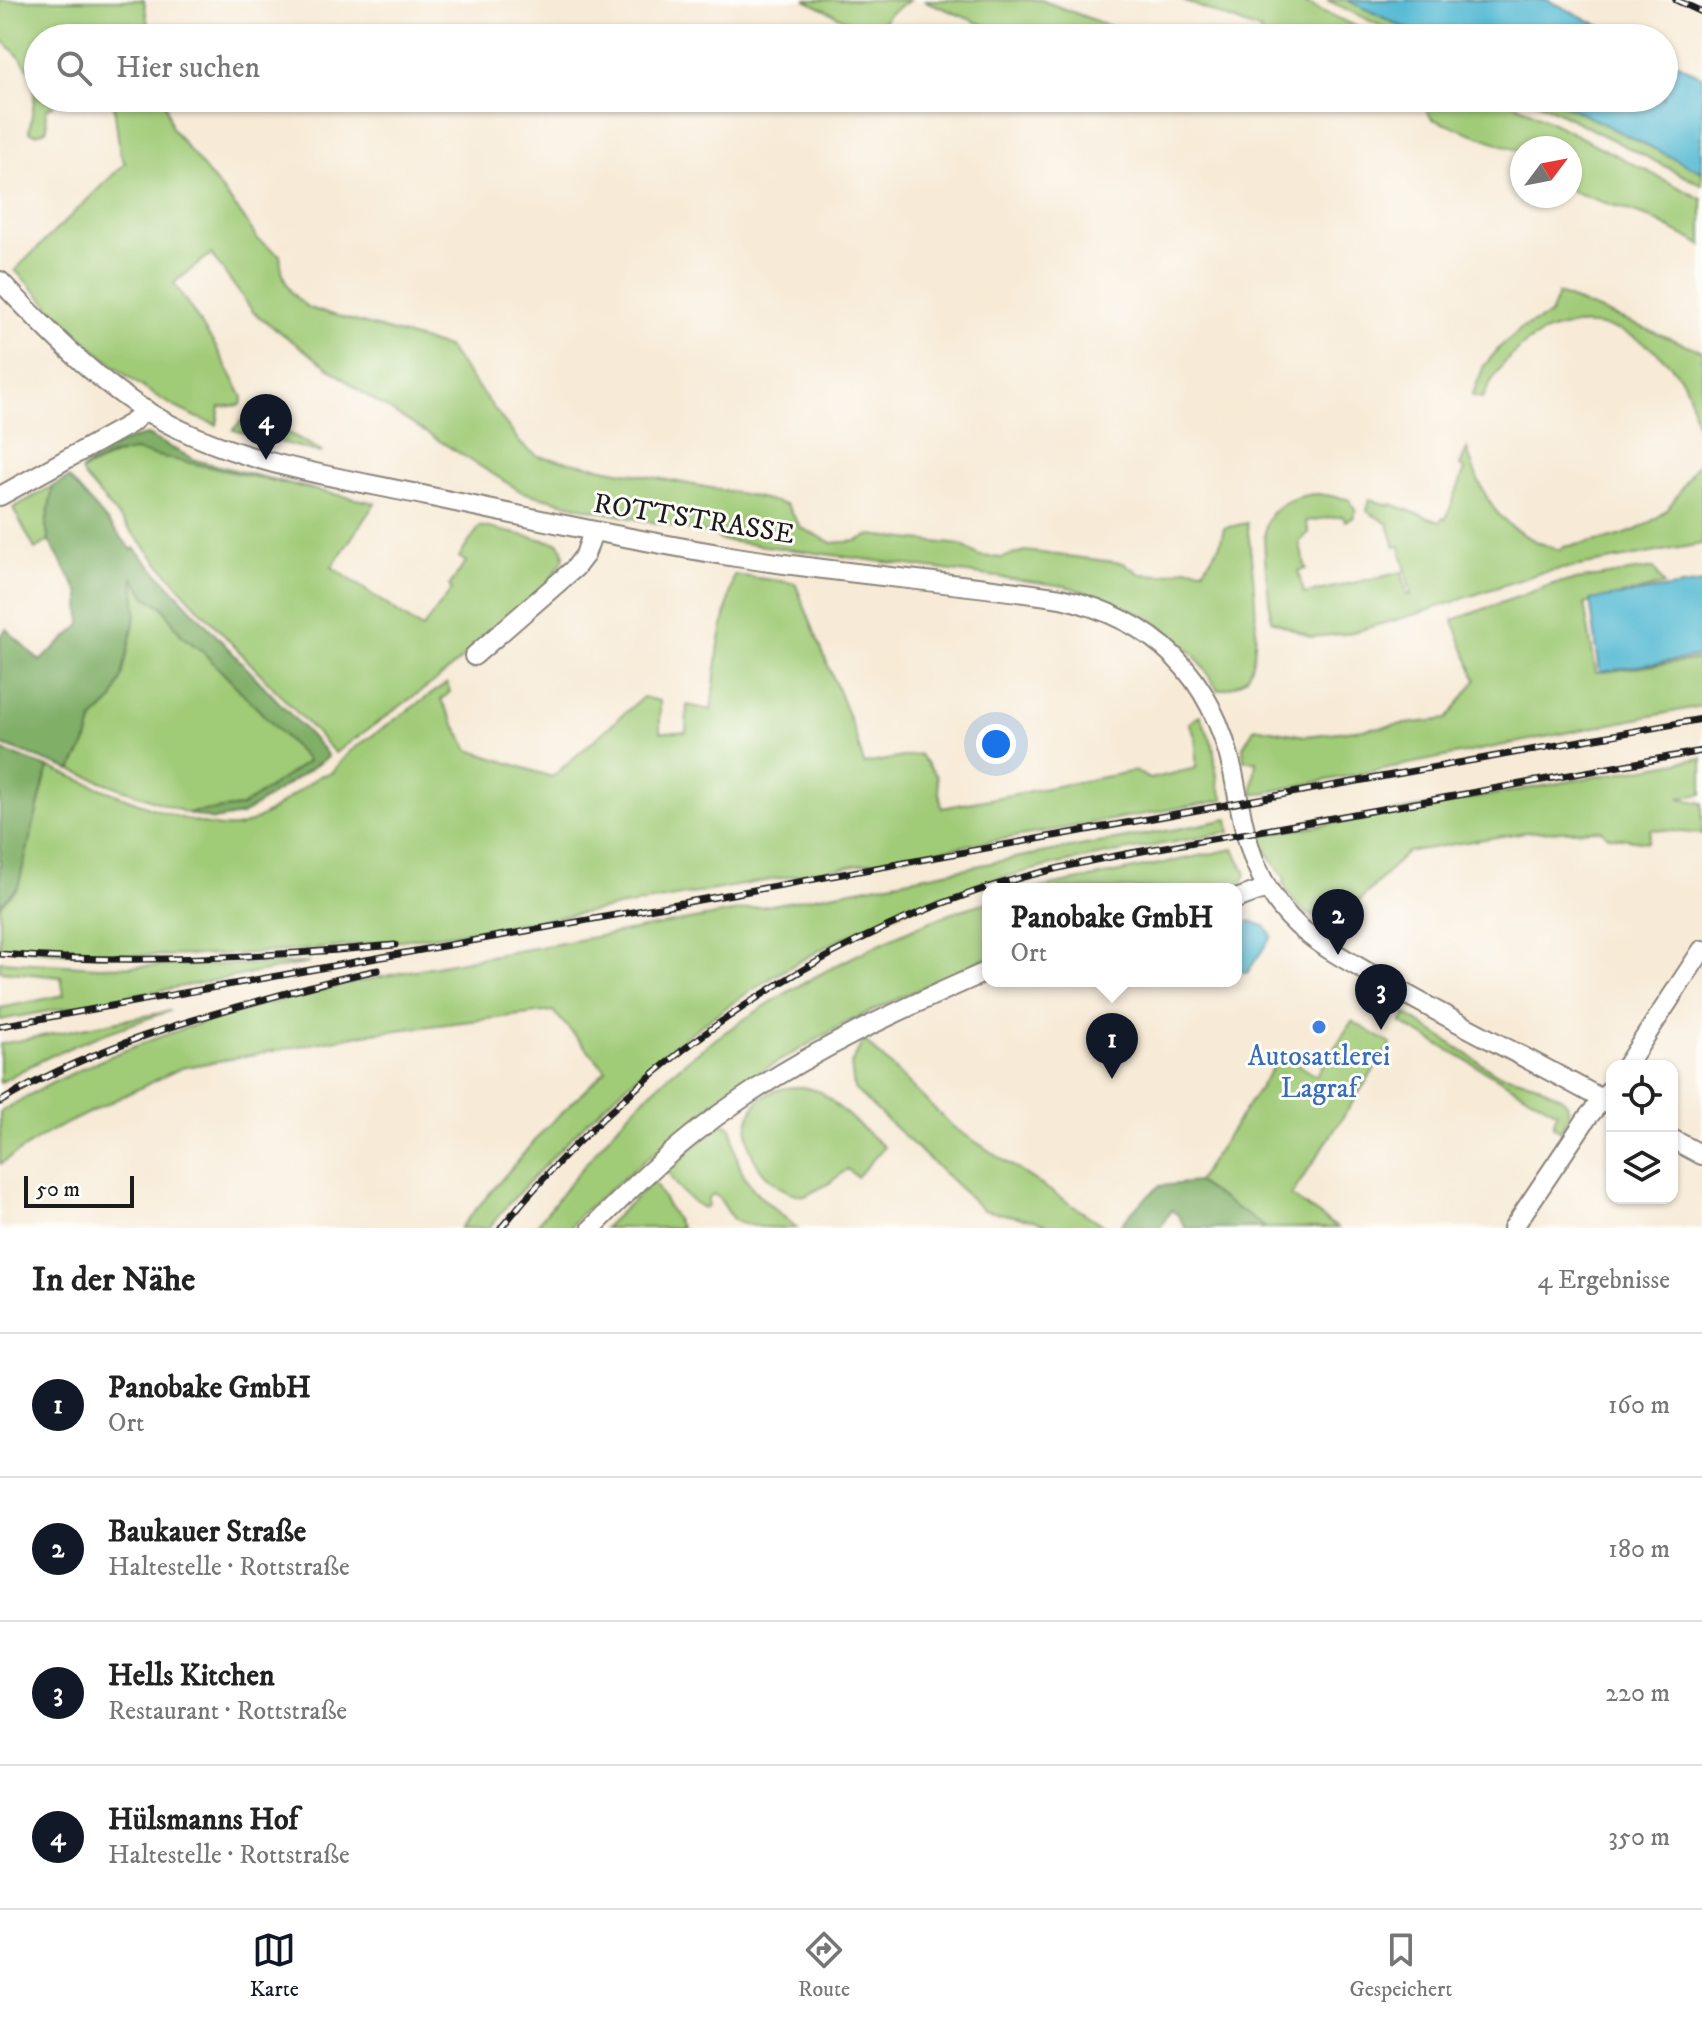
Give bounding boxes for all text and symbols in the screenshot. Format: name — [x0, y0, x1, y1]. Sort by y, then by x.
search box — [24, 24, 1678, 112]
icon: search — [52, 46, 96, 90]
text: Hier suchen — [116, 50, 260, 87]
north arrow — [1510, 136, 1582, 208]
pin: 4 — [240, 394, 292, 460]
street label: ROTTSTRASSE — [591, 486, 797, 552]
your location — [976, 724, 1016, 764]
popup — [982, 883, 1242, 987]
pin: 2 — [1312, 889, 1364, 955]
text: Panobake GmbH — [1011, 900, 1213, 937]
text: Ort — [1011, 937, 1047, 970]
pin: 3 — [1355, 964, 1407, 1030]
pin: 1 — [1086, 1013, 1138, 1079]
marker: Autosattlerei Lagraf — [1310, 1018, 1328, 1036]
place label: Autosattlerei Lagraf — [1248, 1039, 1390, 1106]
map controls — [1606, 1060, 1678, 1204]
button: locate — [1606, 1060, 1678, 1132]
button: layers — [1606, 1132, 1678, 1204]
scale bar — [24, 1172, 134, 1208]
text: 50 m — [36, 1176, 80, 1203]
text: In der Nähe — [32, 1259, 195, 1301]
text: 4 Ergebnisse — [1537, 1264, 1670, 1297]
text: Panobake GmbH — [108, 1370, 311, 1407]
text: 1 — [53, 1389, 63, 1422]
text: 160 m — [1608, 1389, 1670, 1422]
text: Ort — [108, 1407, 144, 1440]
text: Baukauer Straße — [108, 1514, 306, 1551]
text: 2 — [52, 1533, 64, 1566]
text: 180 m — [1608, 1533, 1670, 1566]
text: Haltestelle · Rottstraße — [108, 1551, 350, 1584]
text: Hells Kitchen — [108, 1658, 275, 1695]
text: 3 — [53, 1677, 63, 1710]
text: 220 m — [1605, 1677, 1670, 1710]
text: Restaurant · Rottstraße — [108, 1695, 347, 1728]
text: Hülsmanns Hof — [108, 1802, 298, 1839]
text: 4 — [51, 1821, 65, 1854]
text: 350 m — [1608, 1821, 1670, 1854]
text: Haltestelle · Rottstraße — [108, 1839, 350, 1872]
tab: Karte — [250, 1928, 299, 2003]
tab: Route — [798, 1928, 850, 2003]
tab: Gespeichert — [1349, 1928, 1452, 2003]

